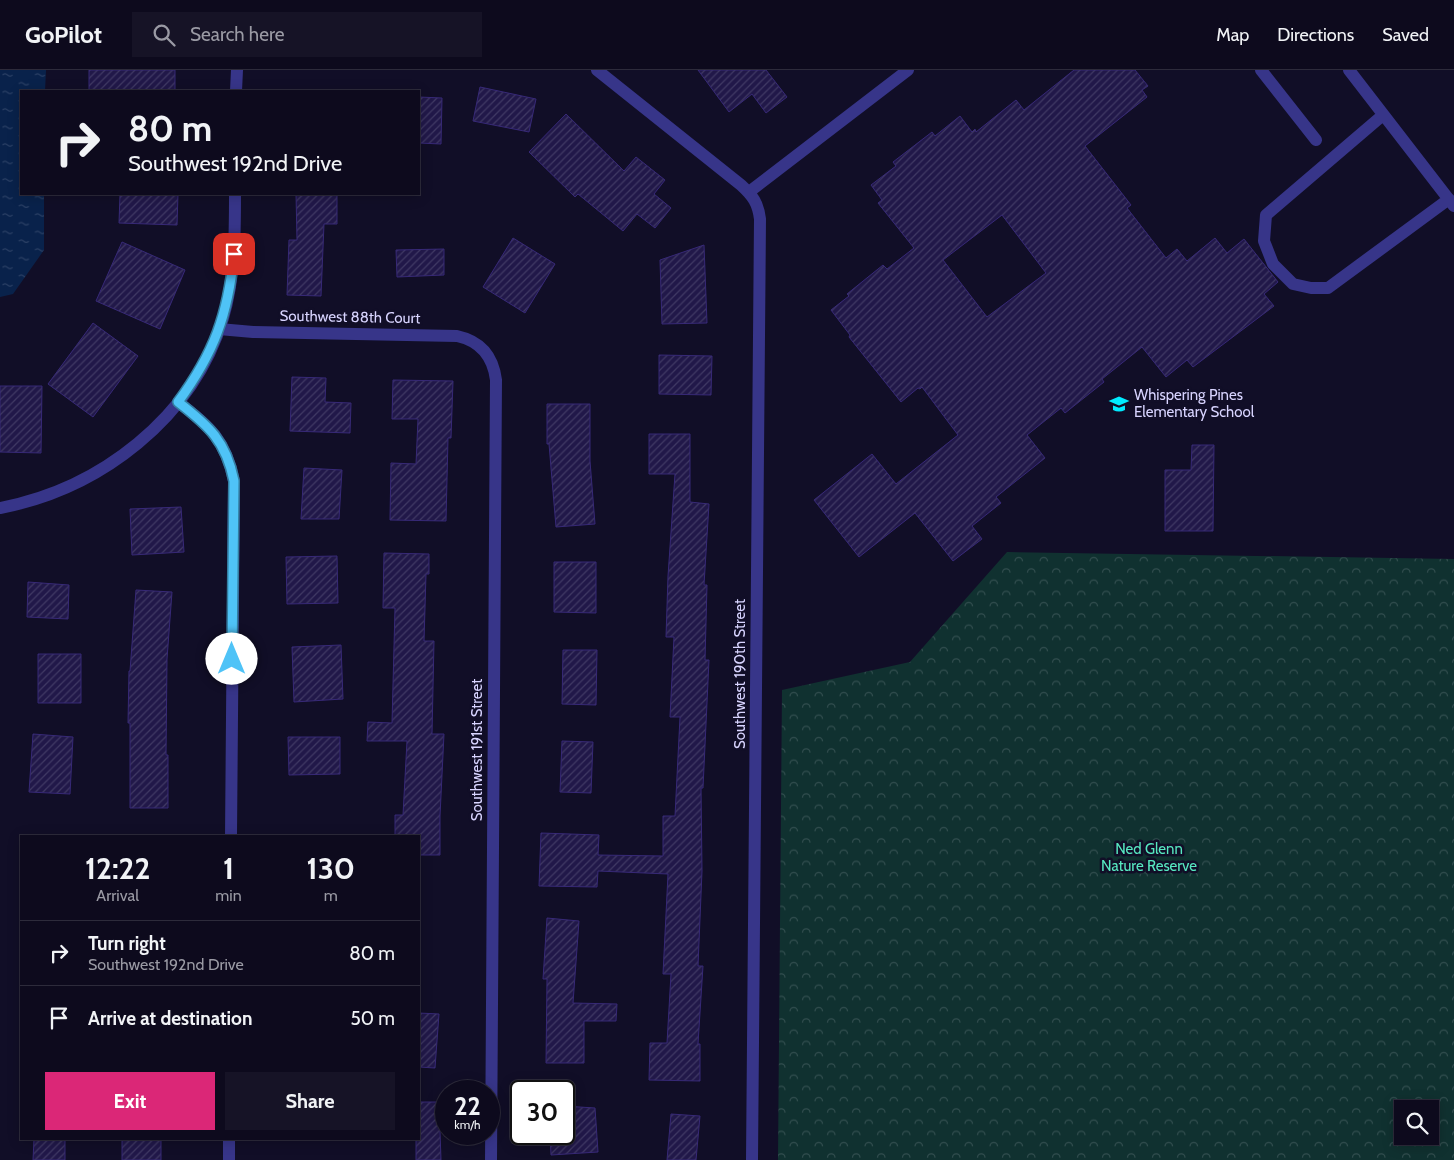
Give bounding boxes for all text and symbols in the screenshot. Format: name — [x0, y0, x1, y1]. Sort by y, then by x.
search box — [132, 12, 482, 57]
text: GoPilot — [25, 20, 102, 49]
icon: search — [150, 21, 178, 49]
text: Search here — [190, 23, 284, 46]
text: Map — [1216, 24, 1249, 46]
text: Directions — [1277, 24, 1354, 46]
text: Saved — [1382, 24, 1429, 46]
text: 80 m — [128, 107, 212, 150]
icon: right — [45, 110, 110, 175]
text: Southwest 192nd Drive — [128, 150, 342, 177]
pin — [213, 233, 255, 275]
icon: arrive — [220, 240, 248, 268]
street label: Southwest 88th Court — [279, 307, 421, 327]
place label: Whispering Pines Elementary School — [1134, 386, 1255, 421]
school or university icon: Whispering Pines Elementary School — [1108, 393, 1130, 415]
street label: Southwest 190th Street — [731, 599, 749, 749]
position arrow — [205, 632, 257, 684]
street label: Southwest 191st Street — [468, 679, 486, 821]
park label: Ned Glenn Nature Reserve — [1101, 840, 1197, 875]
text: 12:22 — [85, 850, 150, 887]
text: 1 — [223, 850, 234, 887]
text: 130 — [307, 850, 355, 887]
text: Arrival — [96, 886, 139, 905]
text: min — [215, 886, 242, 905]
text: m — [324, 886, 338, 905]
text: Turn right — [88, 932, 166, 955]
icon: right — [45, 939, 73, 967]
text: 80 m — [349, 942, 395, 965]
text: Southwest 192nd Drive — [88, 955, 244, 974]
icon: arrive — [45, 1004, 73, 1032]
text: Arrive at destination — [88, 1007, 252, 1030]
text: 50 m — [351, 1007, 395, 1030]
button: Exit — [45, 1072, 215, 1130]
button: Share — [225, 1072, 395, 1130]
speed limit sign: 30 — [510, 1080, 575, 1145]
text: 22 — [454, 1091, 481, 1121]
map controls — [1394, 1100, 1439, 1145]
button: search — [1394, 1100, 1439, 1145]
text: km/h — [454, 1117, 481, 1132]

